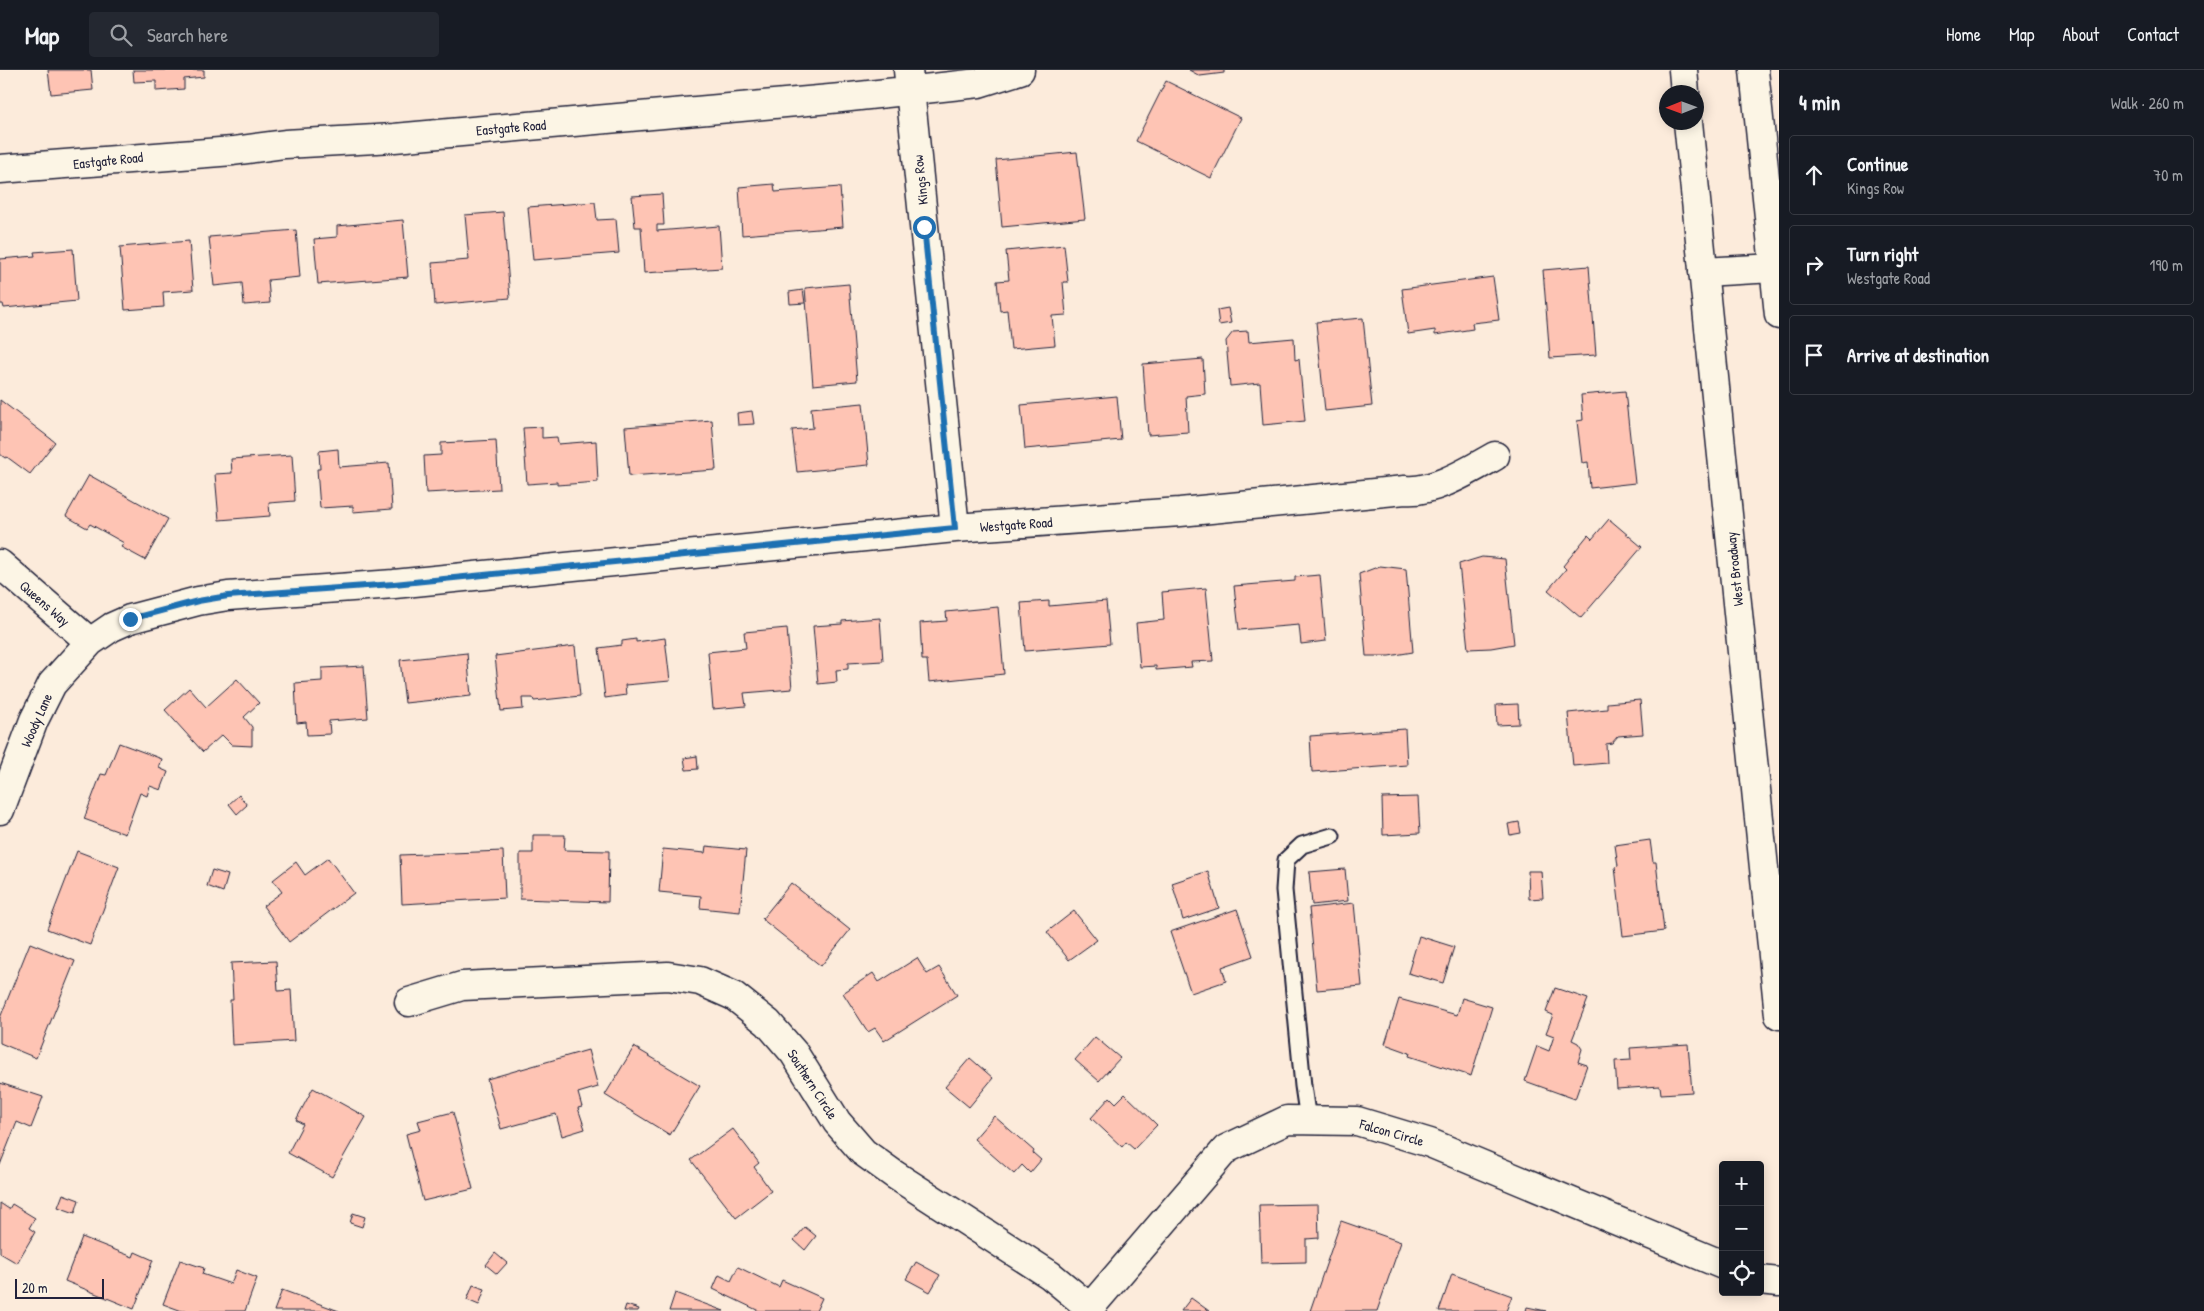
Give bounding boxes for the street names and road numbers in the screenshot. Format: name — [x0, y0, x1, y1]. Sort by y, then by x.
street label: Eastgate Road — [475, 114, 547, 141]
street label: Eastgate Road — [72, 147, 145, 174]
street label: Kings Row — [908, 153, 933, 206]
street label: Westgate Road — [979, 512, 1054, 537]
street label: West Broadway — [1721, 531, 1748, 607]
street label: Queens Way — [15, 576, 74, 631]
street label: Woody Lane — [16, 690, 57, 750]
street label: Southern Circle — [783, 1045, 843, 1123]
street label: Falcon Circle — [1357, 1113, 1427, 1150]

